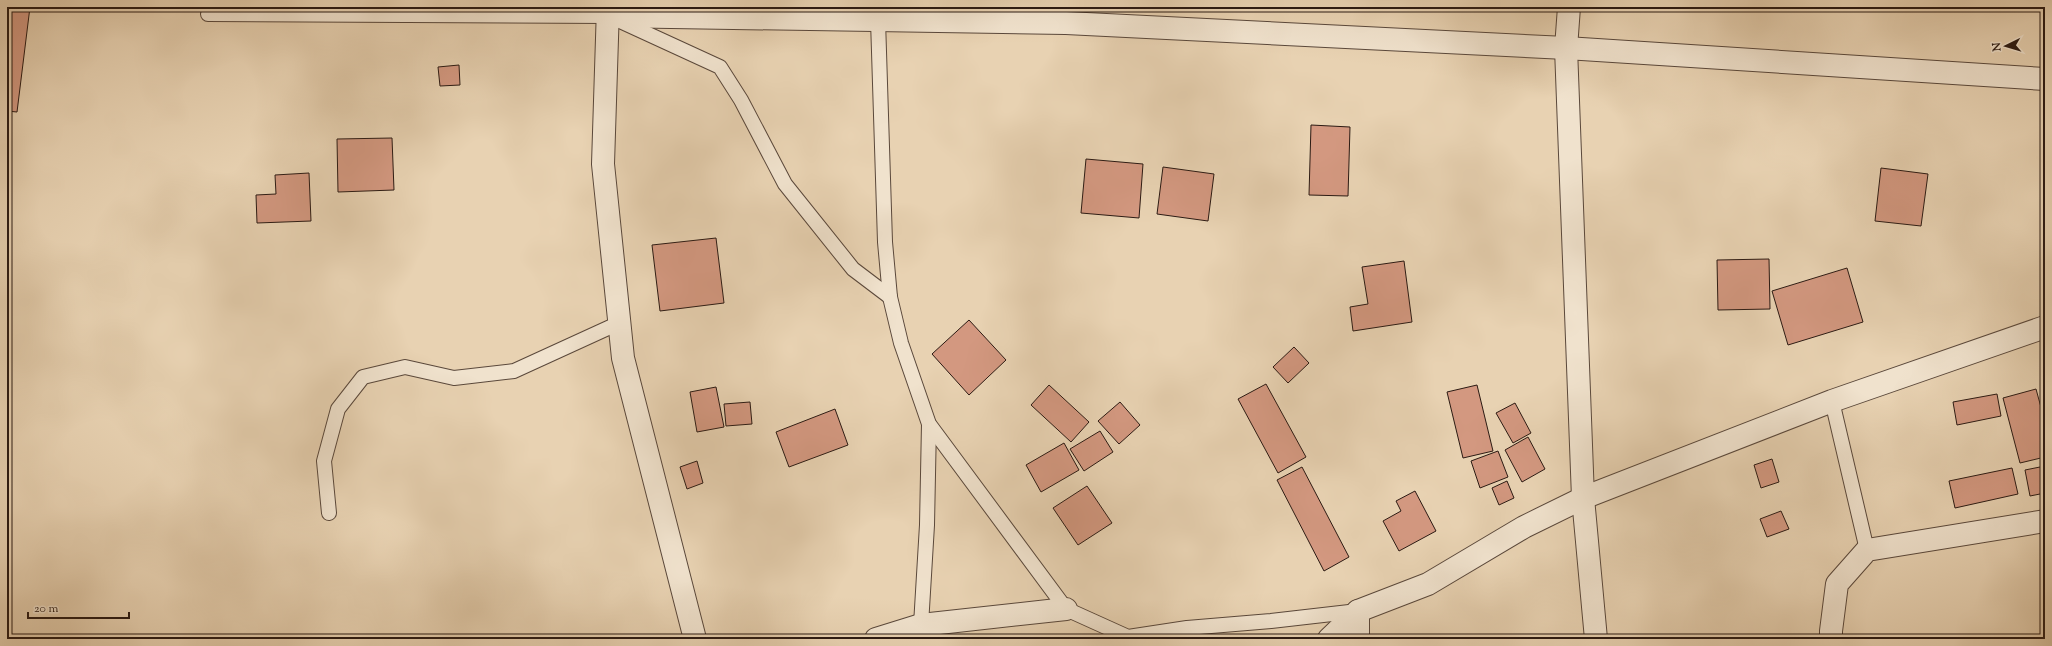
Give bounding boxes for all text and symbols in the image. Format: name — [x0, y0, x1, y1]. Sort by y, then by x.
north arrow — [1986, 26, 2026, 66]
text: N — [1989, 41, 2005, 53]
scale bar — [28, 594, 129, 620]
text: 20 m — [34, 600, 59, 618]

